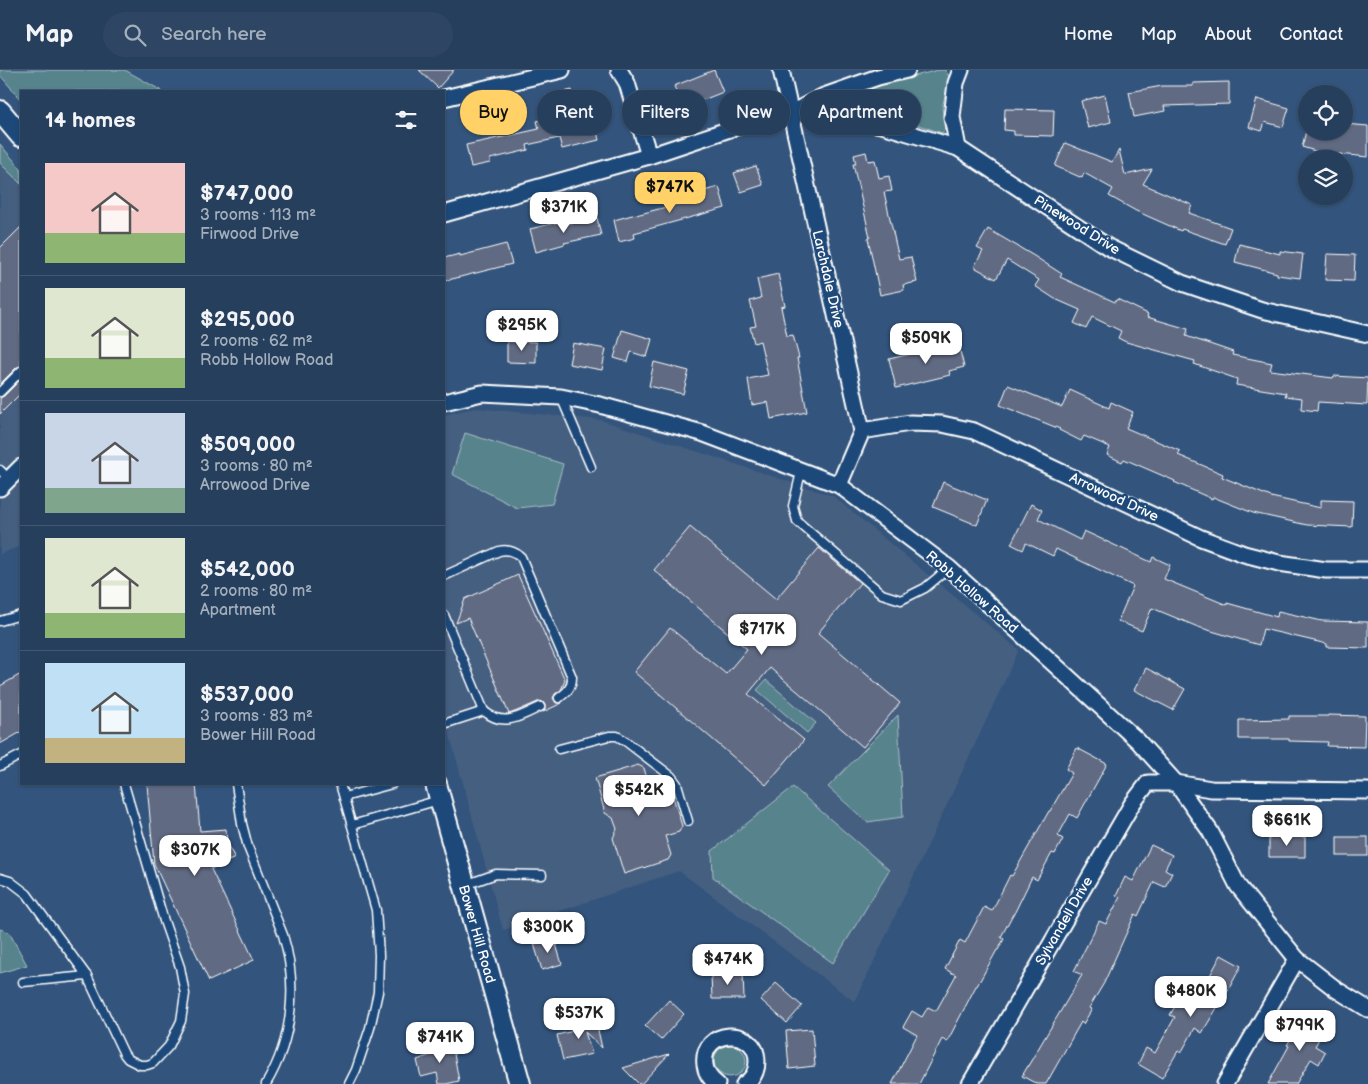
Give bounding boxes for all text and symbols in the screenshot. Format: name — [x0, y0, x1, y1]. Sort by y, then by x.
search box — [103, 12, 453, 57]
text: Map — [25, 20, 73, 49]
icon: search — [121, 21, 149, 49]
text: Search here — [161, 23, 267, 46]
text: Home — [1064, 24, 1113, 45]
text: Map — [1141, 24, 1177, 45]
text: About — [1205, 24, 1252, 45]
text: Contact — [1280, 24, 1343, 45]
map controls — [1298, 85, 1353, 205]
button: locate — [1298, 85, 1353, 140]
chip: Buy — [460, 90, 527, 135]
chip: Rent — [537, 90, 612, 135]
chip: Filters — [622, 90, 708, 135]
chip: New — [718, 90, 790, 135]
chip: Apartment — [800, 90, 921, 135]
icon: filters — [392, 106, 420, 134]
text: 14 homes — [45, 108, 136, 133]
button: layers — [1298, 150, 1353, 205]
pin: $747K — [635, 172, 705, 214]
text: $747K — [646, 178, 694, 197]
text: $747,000 — [200, 181, 293, 206]
icon: home — [85, 183, 145, 243]
pin: $371K — [529, 191, 599, 234]
street label: Pinewood Drive — [1031, 192, 1123, 258]
text: $371K — [541, 198, 587, 217]
text: 3 rooms · 113 m² — [200, 206, 316, 225]
text: Firwood Drive — [200, 225, 299, 244]
street label: Larchdale Drive — [809, 229, 847, 329]
text: $295,000 — [200, 307, 295, 332]
icon: home — [85, 308, 145, 368]
pin: $295K — [487, 310, 557, 352]
text: $295K — [497, 316, 547, 335]
pin: $509K — [891, 322, 961, 365]
text: $509K — [901, 329, 951, 348]
text: 2 rooms · 62 m² — [200, 332, 313, 351]
text: Robb Hollow Road — [200, 351, 333, 370]
text: $509,000 — [200, 432, 295, 457]
icon: home — [85, 433, 145, 493]
text: 3 rooms · 80 m² — [200, 457, 313, 476]
street label: Arrowood Drive — [1067, 469, 1161, 525]
text: Arrowood Drive — [200, 476, 310, 495]
street label: Robb Hollow Road — [922, 547, 1022, 637]
text: $542,000 — [200, 557, 295, 582]
icon: home — [85, 558, 145, 618]
text: 2 rooms · 80 m² — [200, 582, 312, 601]
text: Apartment — [200, 601, 276, 620]
pin: $717K — [727, 614, 797, 656]
text: $717K — [739, 620, 785, 639]
text: $537,000 — [200, 682, 294, 707]
icon: home — [85, 683, 145, 743]
text: 3 rooms · 83 m² — [200, 707, 313, 726]
text: Bower Hill Road — [200, 726, 316, 745]
pin: $542K — [604, 774, 674, 817]
text: $542K — [614, 781, 664, 800]
pin: $661K — [1252, 804, 1322, 847]
text: $661K — [1263, 811, 1311, 830]
pin: $307K — [160, 834, 230, 877]
text: $307K — [170, 841, 220, 860]
street label: Sylvandell Drive — [1032, 874, 1096, 968]
street label: Bower Hill Road — [455, 883, 499, 985]
pin: $300K — [513, 912, 583, 954]
text: $300K — [523, 918, 573, 937]
pin: $474K — [693, 944, 763, 986]
text: $474K — [703, 950, 753, 969]
pin: $480K — [1156, 976, 1226, 1018]
text: $480K — [1166, 982, 1216, 1001]
pin: $537K — [544, 998, 614, 1040]
text: $537K — [555, 1004, 603, 1023]
pin: $799K — [1265, 1010, 1335, 1052]
text: $799K — [1275, 1016, 1325, 1035]
pin: $741K — [405, 1022, 475, 1064]
text: $741K — [417, 1028, 463, 1047]

